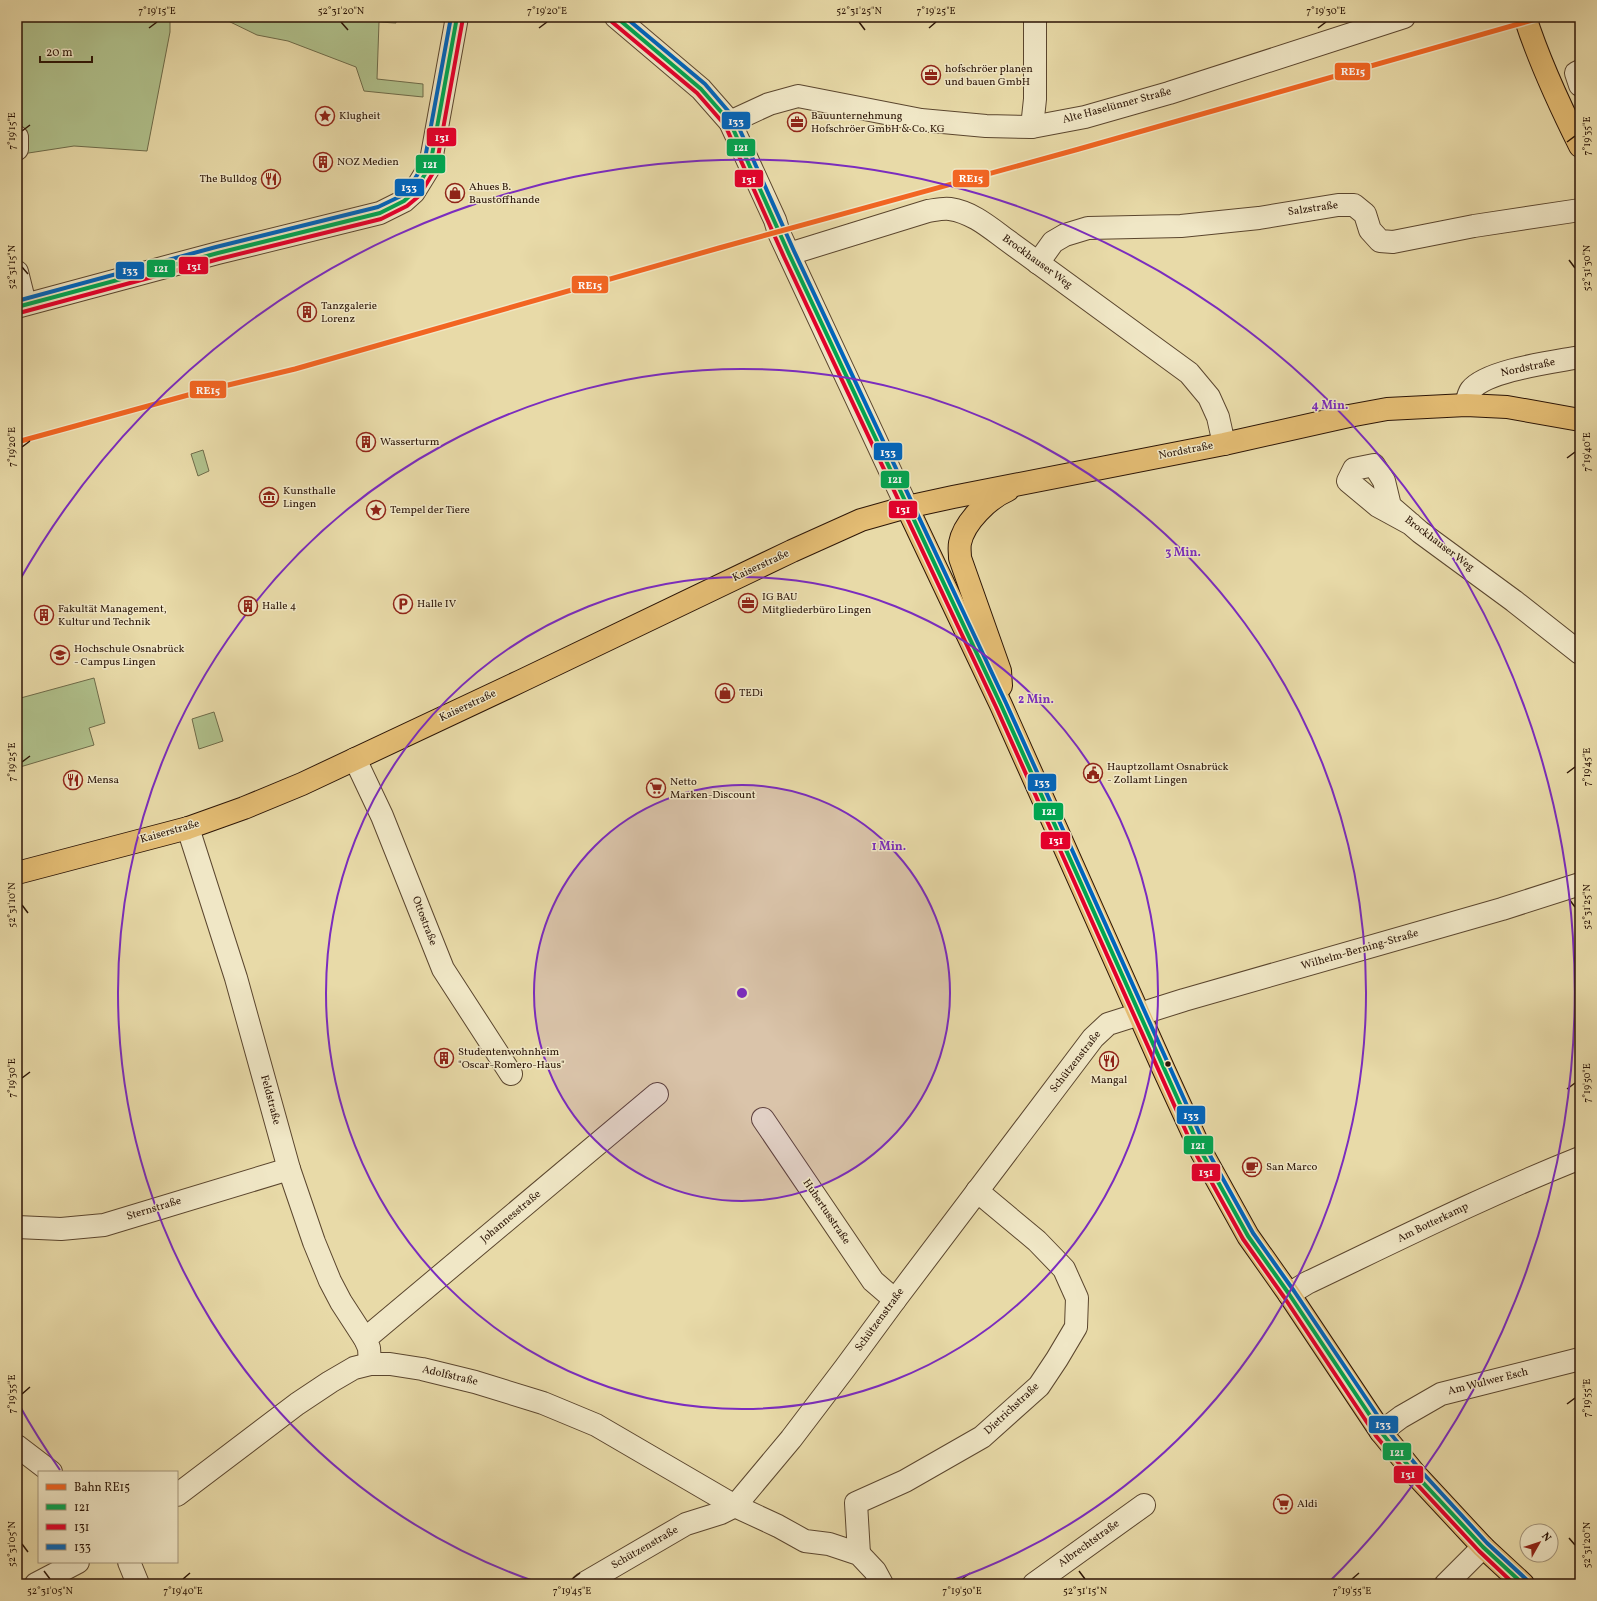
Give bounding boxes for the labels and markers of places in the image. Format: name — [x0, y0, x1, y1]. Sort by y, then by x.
place label: hofschröer planen und bauen GmbH — [945, 62, 1033, 90]
office icon: hofschröer planen und bauen GmbH — [920, 64, 942, 86]
place icon: Klugheit — [314, 105, 336, 127]
place label: Klugheit — [339, 109, 381, 124]
place label: Bauunternehmung Hofschröer GmbH & Co. KG — [811, 109, 945, 137]
office icon: Bauunternehmung Hofschröer GmbH & Co. KG — [786, 111, 808, 133]
building icon: NOZ Medien — [312, 151, 334, 173]
place label: NOZ Medien — [337, 155, 399, 170]
restaurant icon: The Bulldog — [260, 168, 282, 190]
place label: The Bulldog — [200, 172, 257, 187]
place label: Ahues B. Baustoffhande — [469, 180, 540, 208]
shop icon: Ahues B. Baustoffhande — [444, 182, 466, 204]
place label: Tanzgalerie Lorenz — [321, 299, 377, 327]
building icon: Tanzgalerie Lorenz — [296, 301, 318, 323]
building icon: Wasserturm — [355, 431, 377, 453]
place label: Wasserturm — [380, 435, 440, 450]
place label: Kunsthalle Lingen — [283, 484, 336, 512]
museum icon: Kunsthalle Lingen — [258, 486, 280, 508]
place icon: Tempel der Tiere — [365, 499, 387, 521]
place label: Tempel der Tiere — [390, 503, 470, 518]
place label: IG BAU Mitgliederbüro Lingen — [762, 590, 872, 618]
office icon: IG BAU Mitgliederbüro Lingen — [737, 592, 759, 614]
parking icon: Halle IV — [392, 593, 414, 615]
building icon: Halle 4 — [237, 595, 259, 617]
place label: Halle IV — [417, 597, 457, 612]
place label: Halle 4 — [262, 599, 297, 614]
place label: Fakultät Management, Kultur und Technik — [58, 602, 167, 630]
building icon: Fakultät Management, Kultur und Technik — [33, 604, 55, 626]
place label: Hochschule Osnabrück - Campus Lingen — [74, 642, 184, 670]
school or university icon: Hochschule Osnabrück - Campus Lingen — [49, 644, 71, 666]
shop icon: TEDi — [714, 682, 736, 704]
place label: TEDi — [739, 686, 763, 701]
place label: Hauptzollamt Osnabrück - Zollamt Lingen — [1107, 760, 1229, 788]
public building icon: Hauptzollamt Osnabrück - Zollamt Lingen — [1082, 762, 1104, 784]
restaurant icon: Mensa — [62, 769, 84, 791]
place label: Mensa — [87, 773, 120, 788]
place label: Netto Marken-Discount — [670, 775, 756, 803]
supermarket icon: Netto Marken-Discount — [645, 777, 667, 799]
centre of rings — [735, 986, 749, 1000]
place label: Studentenwohnheim "Oscar-Romero-Haus" — [458, 1045, 565, 1073]
building icon: Studentenwohnheim "Oscar-Romero-Haus" — [433, 1047, 455, 1069]
restaurant icon: Mangal — [1098, 1050, 1120, 1072]
unlabelled marker — [1163, 1059, 1173, 1069]
place label: Mangal — [1091, 1073, 1127, 1088]
cafe icon: San Marco — [1241, 1156, 1263, 1178]
place label: San Marco — [1266, 1160, 1318, 1175]
supermarket icon: Aldi — [1272, 1493, 1294, 1515]
place label: Aldi — [1297, 1497, 1318, 1512]

